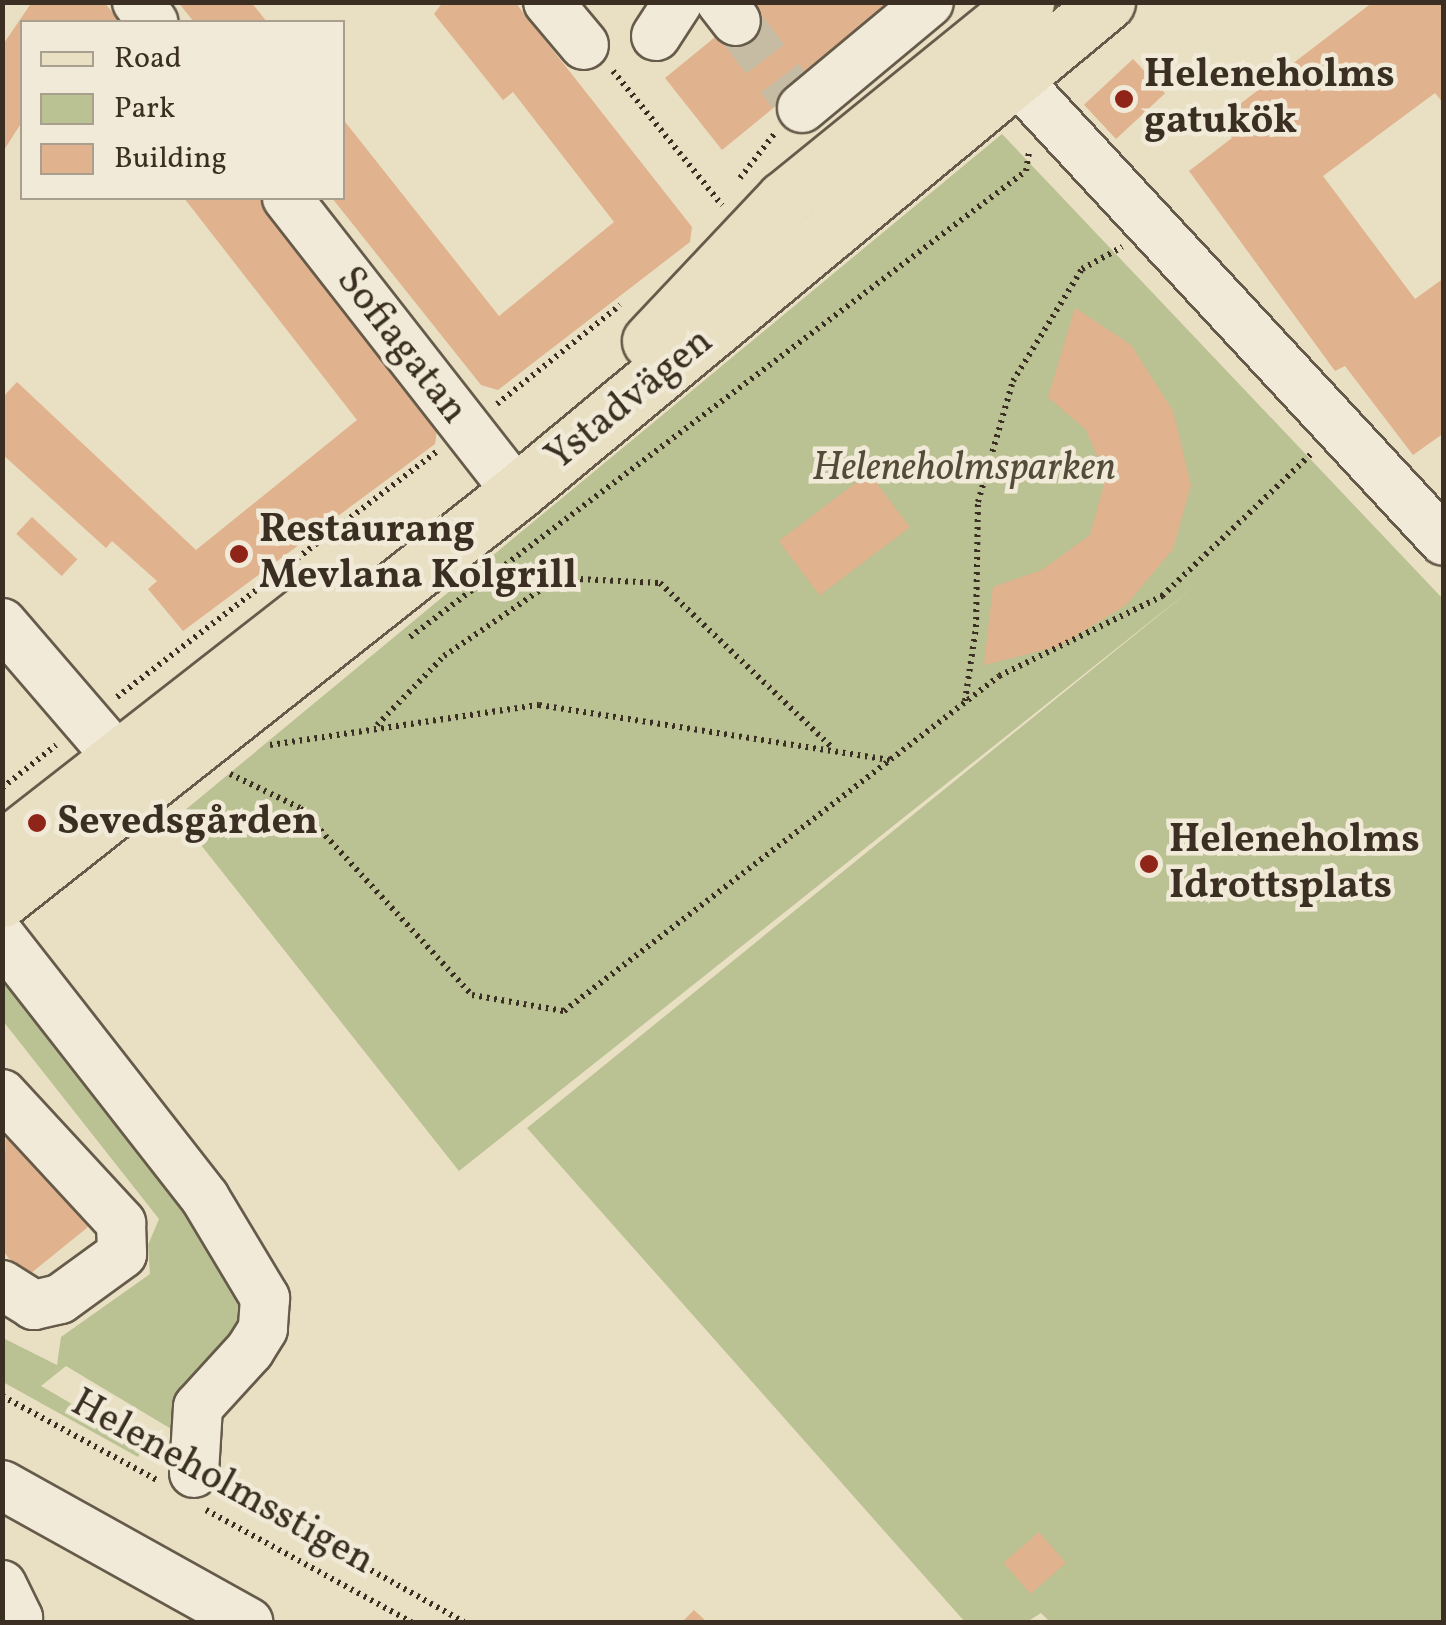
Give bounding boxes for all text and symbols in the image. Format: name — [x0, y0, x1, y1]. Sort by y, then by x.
legend — [20, 20, 345, 200]
text: Road — [114, 38, 182, 80]
place label: Heleneholms gatukök — [1144, 52, 1395, 146]
text: Park — [114, 88, 175, 130]
marker: Heleneholms gatukök — [1113, 88, 1135, 110]
text: Building — [114, 138, 227, 180]
street label: Sofiagatan — [325, 258, 477, 434]
street label: Ystadvägen — [537, 318, 723, 482]
park label: Heleneholmsparken — [812, 445, 1116, 493]
place label: Restaurang Mevlana Kolgrill — [259, 507, 577, 601]
marker: Restaurang Mevlana Kolgrill — [228, 543, 250, 565]
place label: Sevedsgården — [57, 799, 318, 847]
marker: Sevedsgården — [26, 812, 48, 834]
place label: Heleneholms Idrottsplats — [1169, 817, 1420, 911]
marker: Heleneholms Idrottsplats — [1138, 853, 1160, 875]
street label: Heleneholmsstigen — [62, 1380, 382, 1586]

